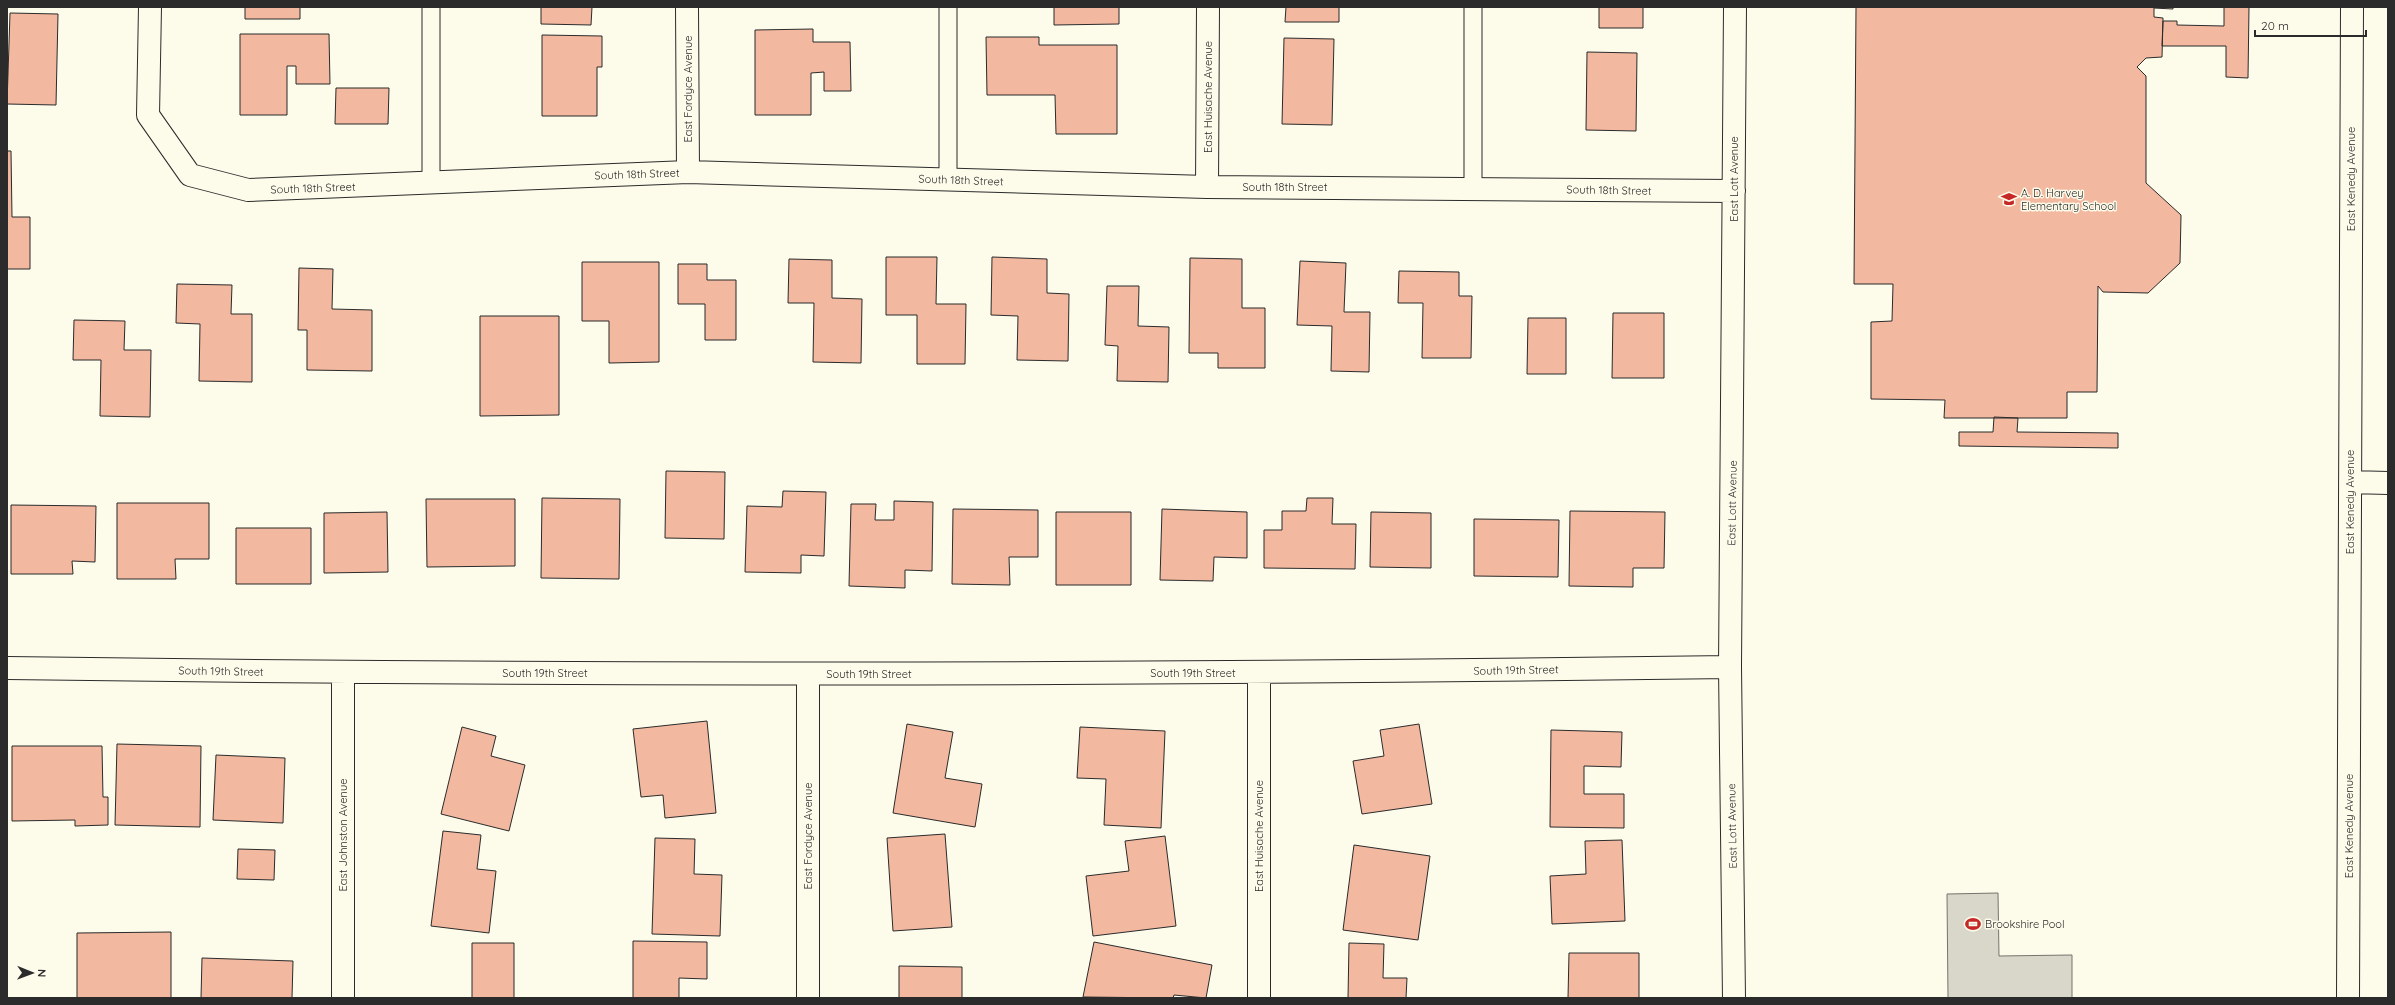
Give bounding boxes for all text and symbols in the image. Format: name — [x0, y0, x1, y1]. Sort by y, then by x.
scale bar — [2255, 12, 2366, 38]
text: 20 m — [2261, 18, 2289, 33]
street label: East Fordyce Avenue — [681, 36, 695, 142]
street label: East Huisache Avenue — [1201, 41, 1215, 153]
street label: East Kenedy Avenue — [2344, 127, 2358, 231]
street label: East Lott Avenue — [1727, 136, 1741, 222]
street label: South 18th Street — [594, 166, 680, 182]
street label: South 18th Street — [918, 172, 1004, 188]
street label: South 18th Street — [270, 180, 356, 196]
street label: South 18th Street — [1242, 180, 1328, 194]
street label: South 18th Street — [1566, 182, 1652, 198]
place label: A. D. Harvey Elementary School — [2021, 186, 2116, 213]
school or university icon: A. D. Harvey Elementary School — [2000, 190, 2018, 208]
street label: East Kenedy Avenue — [2343, 450, 2357, 554]
street label: East Lott Avenue — [1724, 460, 1740, 546]
street label: South 19th Street — [1473, 662, 1559, 678]
street label: South 19th Street — [178, 663, 264, 679]
street label: South 19th Street — [502, 666, 588, 680]
street label: South 19th Street — [1150, 666, 1236, 680]
street label: South 19th Street — [826, 667, 912, 681]
street label: East Kenedy Avenue — [2342, 774, 2356, 878]
street label: East Johnston Avenue — [336, 779, 350, 891]
street label: East Huisache Avenue — [1252, 780, 1266, 892]
street label: East Fordyce Avenue — [801, 783, 815, 889]
street label: East Lott Avenue — [1724, 783, 1740, 869]
sports icon: Brookshire Pool — [1964, 915, 1982, 933]
place label: Brookshire Pool — [1985, 917, 2065, 931]
north arrow — [12, 953, 52, 993]
text: N — [35, 969, 49, 977]

